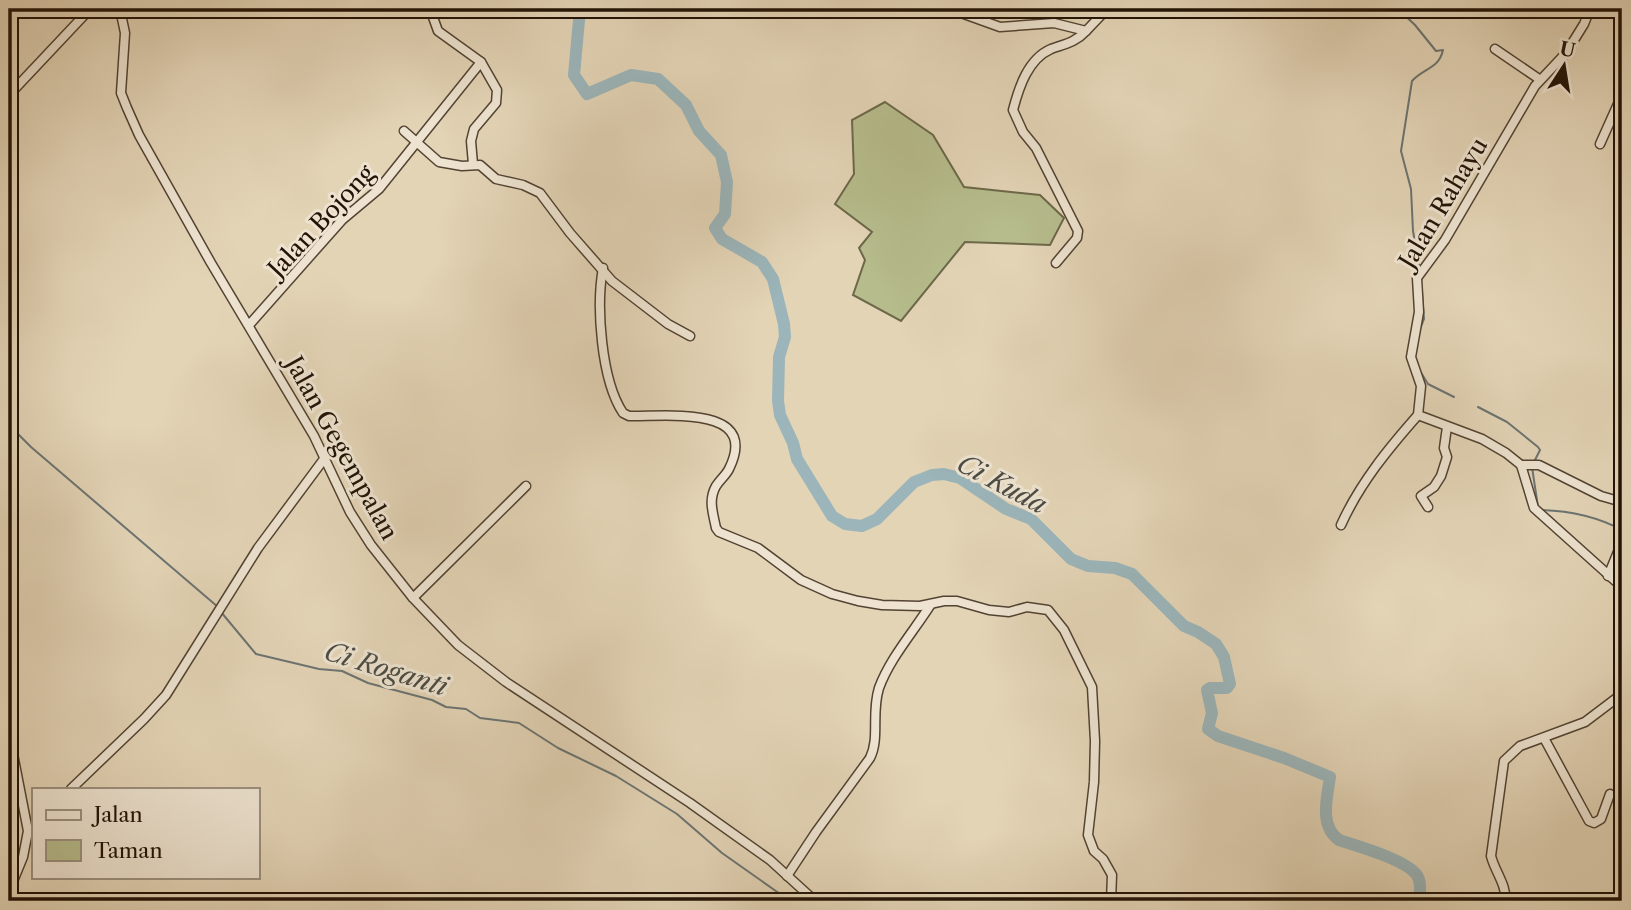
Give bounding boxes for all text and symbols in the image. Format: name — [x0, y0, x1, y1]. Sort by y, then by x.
north arrow — [1530, 32, 1600, 102]
text: U — [1557, 37, 1578, 63]
street label: Jalan Rahayu — [1391, 132, 1494, 277]
street label: Jalan Bojong — [259, 159, 381, 286]
street label: Jalan Gegempalan — [278, 348, 404, 545]
water label: Ci Kuda — [952, 447, 1053, 521]
water label: Ci Roganti — [321, 635, 453, 703]
legend — [32, 788, 259, 878]
text: Jalan — [91, 802, 143, 827]
text: Taman — [94, 838, 163, 863]

